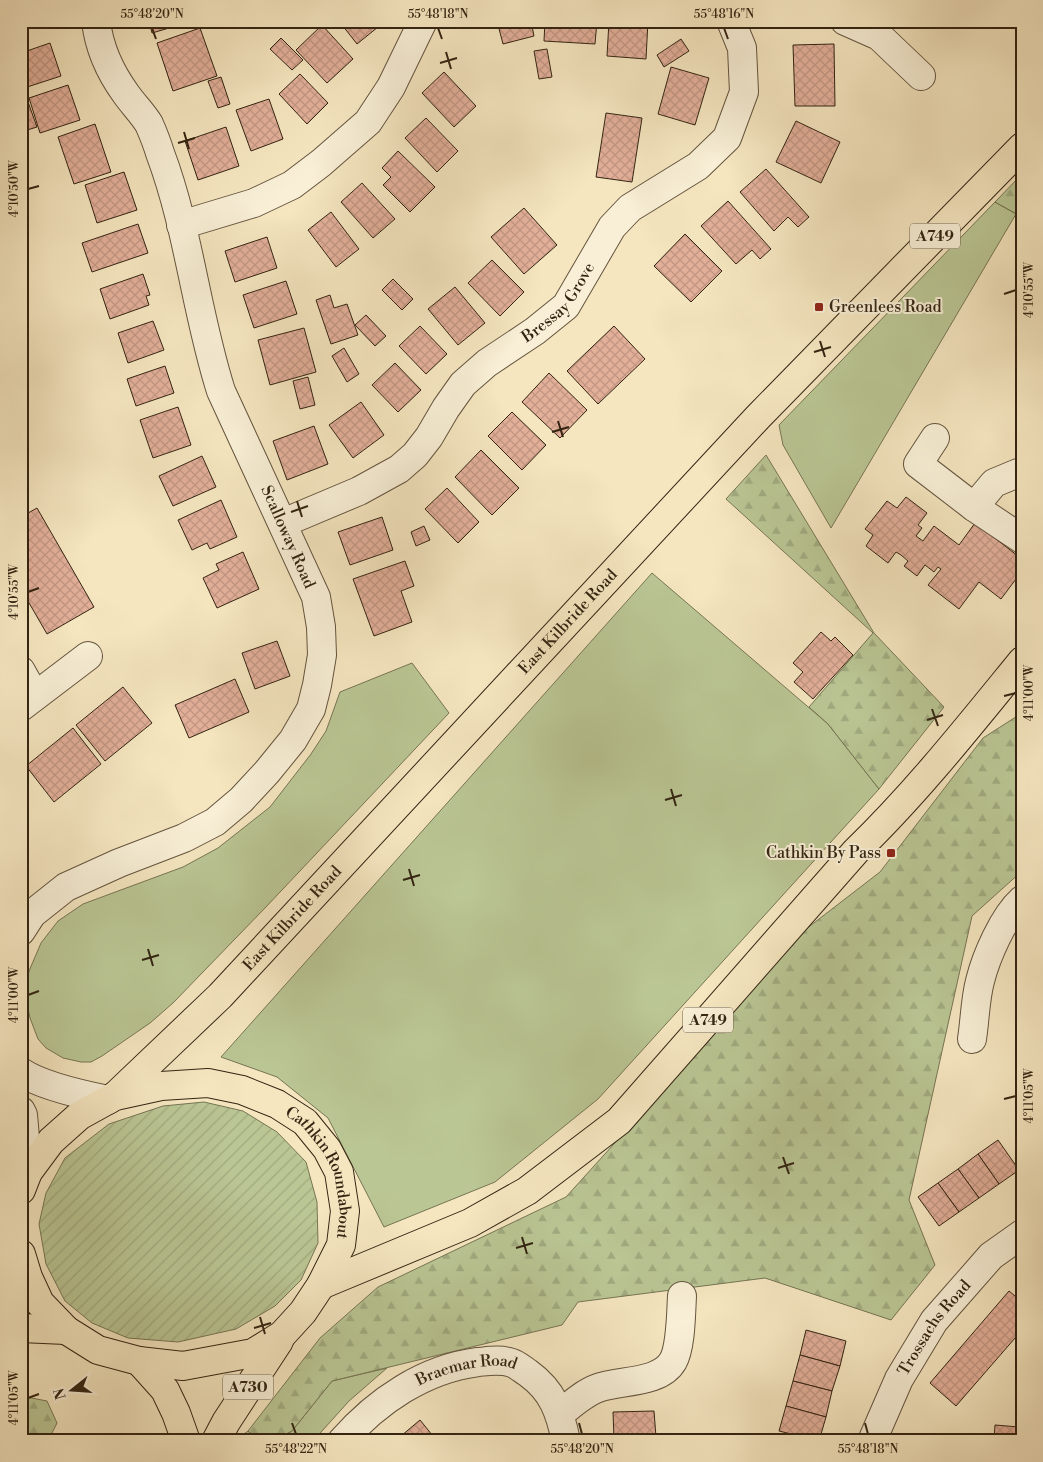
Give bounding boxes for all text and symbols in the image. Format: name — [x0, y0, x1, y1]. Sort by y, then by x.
text: 55°48'20"N — [120, 7, 184, 22]
text: 55°48'18"N — [408, 7, 468, 22]
text: 55°48'16"N — [694, 7, 754, 22]
text: 4°10'50"W — [7, 159, 22, 218]
road number: A749 — [910, 224, 960, 248]
street label: Bressay Grove — [517, 259, 599, 348]
text: 4°10'55"W — [1022, 261, 1037, 318]
place label: Greenlees Road — [829, 297, 942, 317]
marker: Greenlees Road — [813, 301, 825, 313]
street label: Scalloway Road — [256, 482, 320, 592]
text: 4°10'55"W — [7, 563, 22, 620]
street label: East Kilbride Road — [514, 565, 622, 678]
text: 4°11'00"W — [1022, 664, 1037, 721]
place label: Cathkin By Pass — [766, 843, 881, 863]
marker: Cathkin By Pass — [885, 847, 897, 859]
street label: East Kilbride Road — [238, 862, 346, 975]
text: 4°11'00"W — [7, 966, 22, 1023]
road number: A749 — [683, 1008, 733, 1032]
text: 4°11'05"W — [1022, 1067, 1037, 1124]
street label: Cathkin Roundabout — [282, 1102, 356, 1240]
street label: Trossachs Road — [893, 1276, 975, 1379]
street label: Braemar Road — [411, 1351, 520, 1391]
north arrow — [48, 1364, 98, 1414]
text: 4°11'05"W — [7, 1369, 22, 1426]
road number: A730 — [223, 1374, 273, 1400]
text: N — [50, 1386, 71, 1401]
text: 55°48'22"N — [265, 1442, 327, 1457]
text: 55°48'20"N — [550, 1442, 614, 1457]
text: 55°48'18"N — [838, 1442, 898, 1457]

